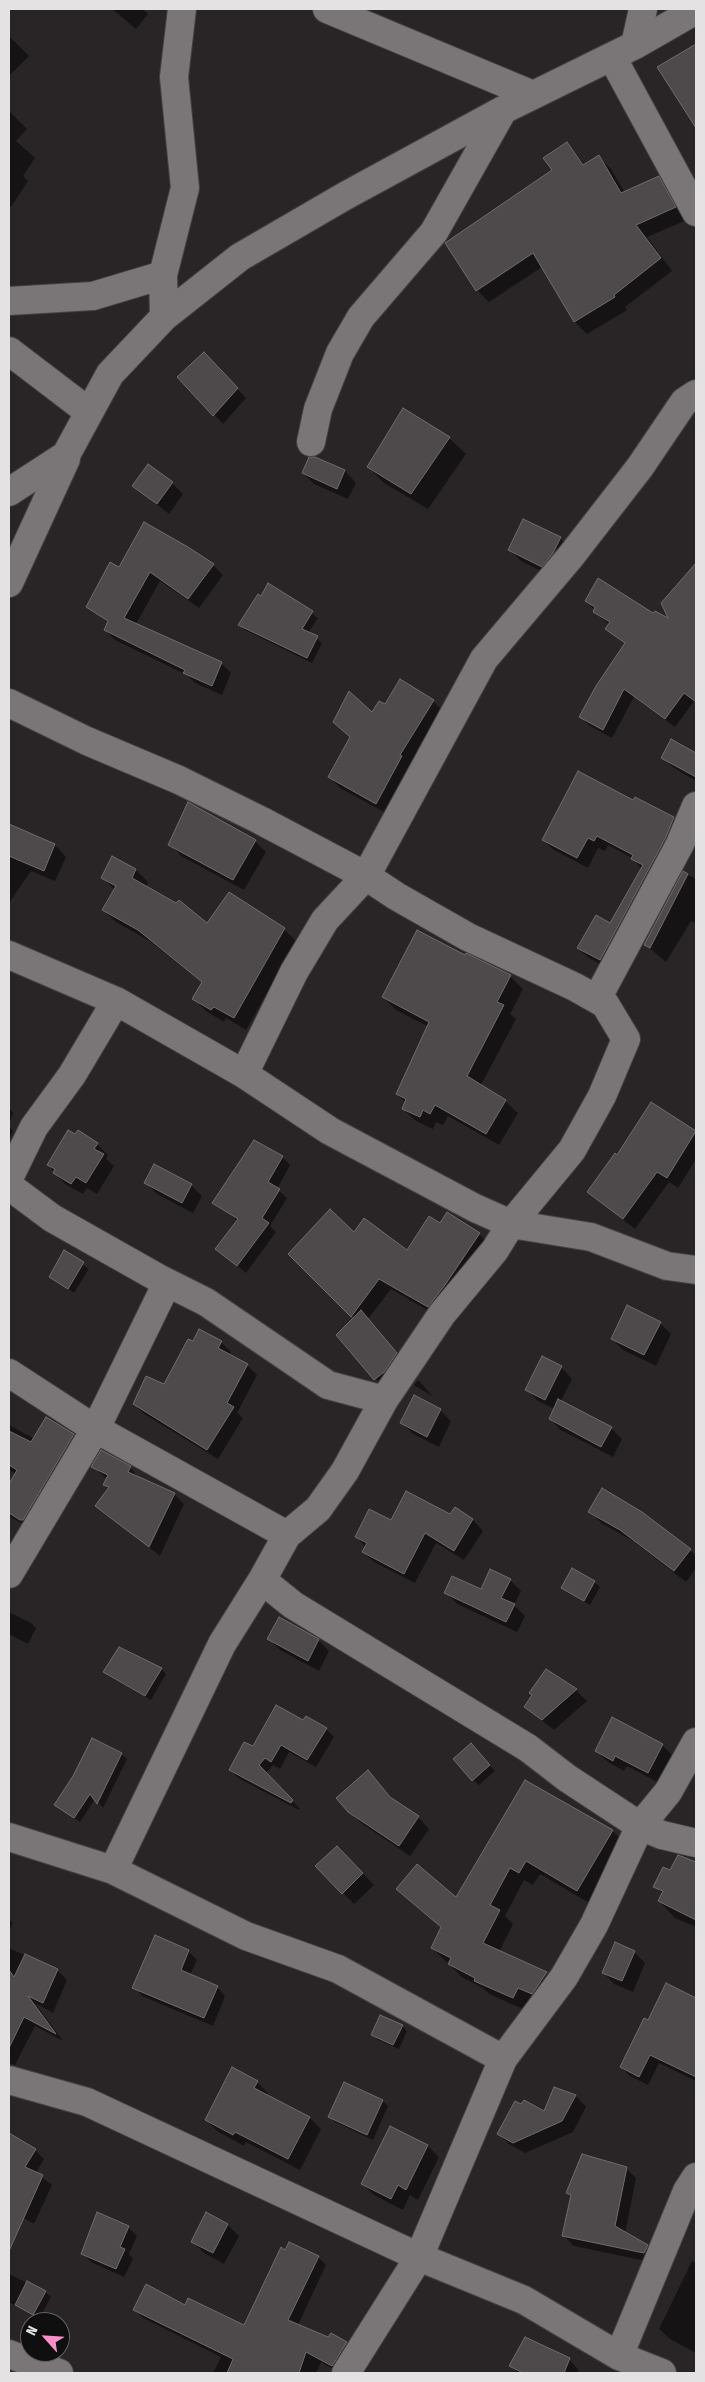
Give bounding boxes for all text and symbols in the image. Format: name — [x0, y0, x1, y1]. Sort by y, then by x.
north arrow — [20, 2312, 70, 2362]
text: N — [22, 2323, 41, 2338]

